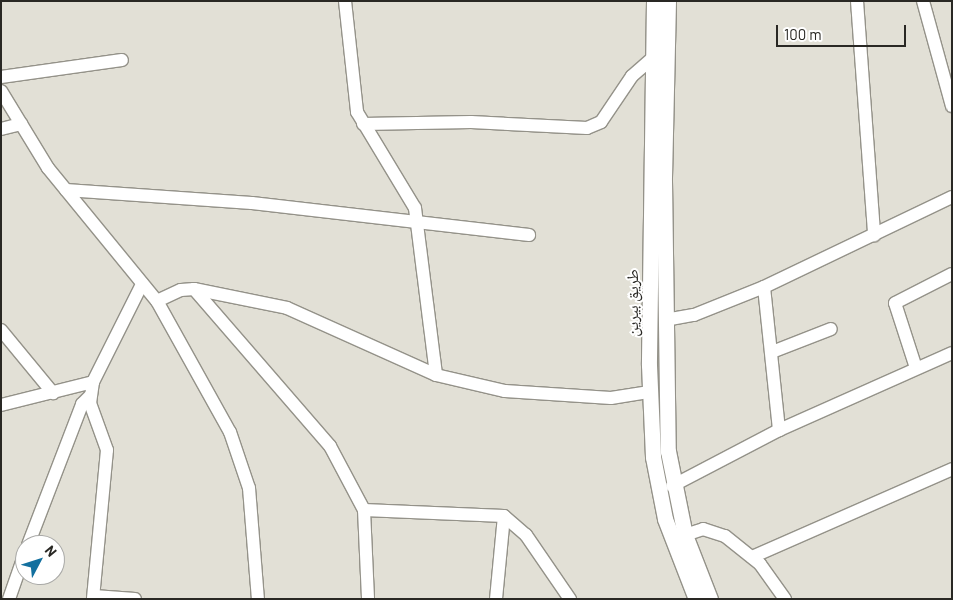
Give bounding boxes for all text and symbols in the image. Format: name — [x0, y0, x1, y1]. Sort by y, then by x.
scale bar — [778, 15, 908, 47]
text: 100 m — [784, 25, 822, 43]
street label: طريق بيرين — [622, 269, 642, 337]
north arrow — [15, 535, 65, 585]
text: N — [42, 542, 61, 560]

